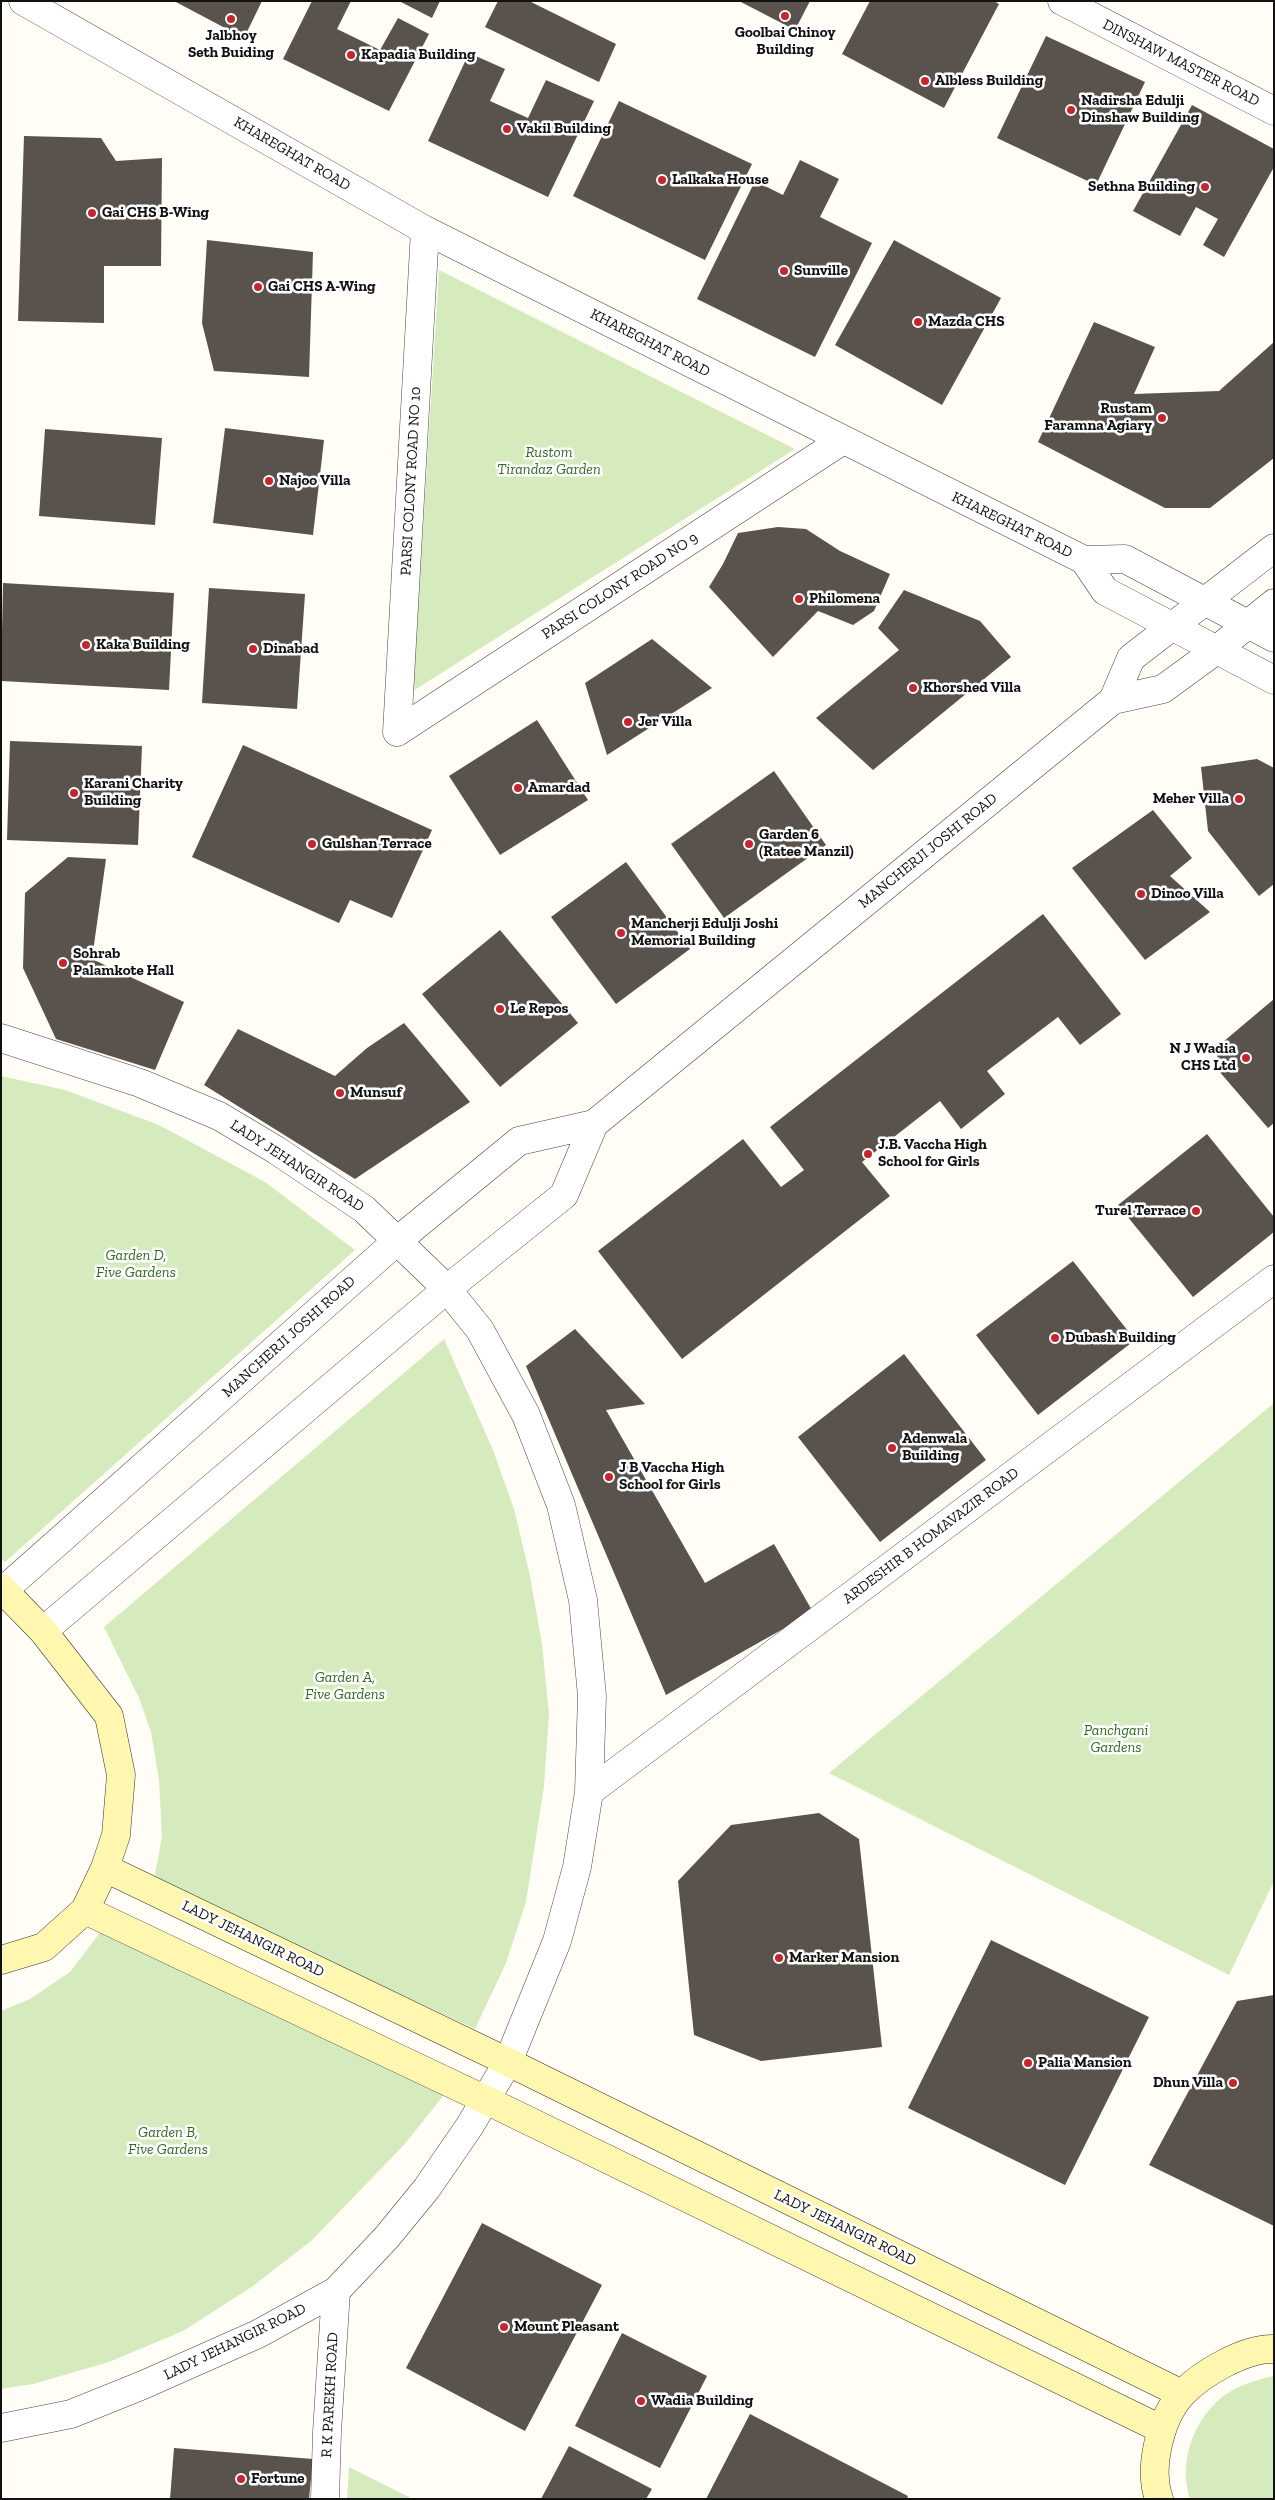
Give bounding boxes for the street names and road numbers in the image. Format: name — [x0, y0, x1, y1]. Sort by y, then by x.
street label: DINSHAW MASTER ROAD — [1100, 16, 1262, 110]
street label: KHAREGHAT ROAD — [230, 113, 354, 195]
street label: KHAREGHAT ROAD — [587, 305, 713, 381]
street label: PARSI COLONY ROAD NO 10 — [397, 386, 425, 576]
street label: KHAREGHAT ROAD — [949, 488, 1075, 562]
street label: PARSI COLONY ROAD NO 9 — [539, 529, 701, 643]
street label: MANCHERJI JOSHI ROAD — [855, 790, 1001, 912]
street label: LADY JEHANGIR ROAD — [227, 1116, 367, 1216]
street label: MANCHERJI JOSHI ROAD — [219, 1272, 359, 1402]
street label: ARDESHIR B HOMAVAZIR ROAD — [839, 1464, 1023, 1608]
street label: LADY JEHANGIR ROAD — [179, 1897, 327, 1981]
street label: LADY JEHANGIR ROAD — [771, 2186, 919, 2270]
street label: LADY JEHANGIR ROAD — [161, 2300, 309, 2384]
street label: R K PAREKH ROAD — [318, 2332, 342, 2458]

